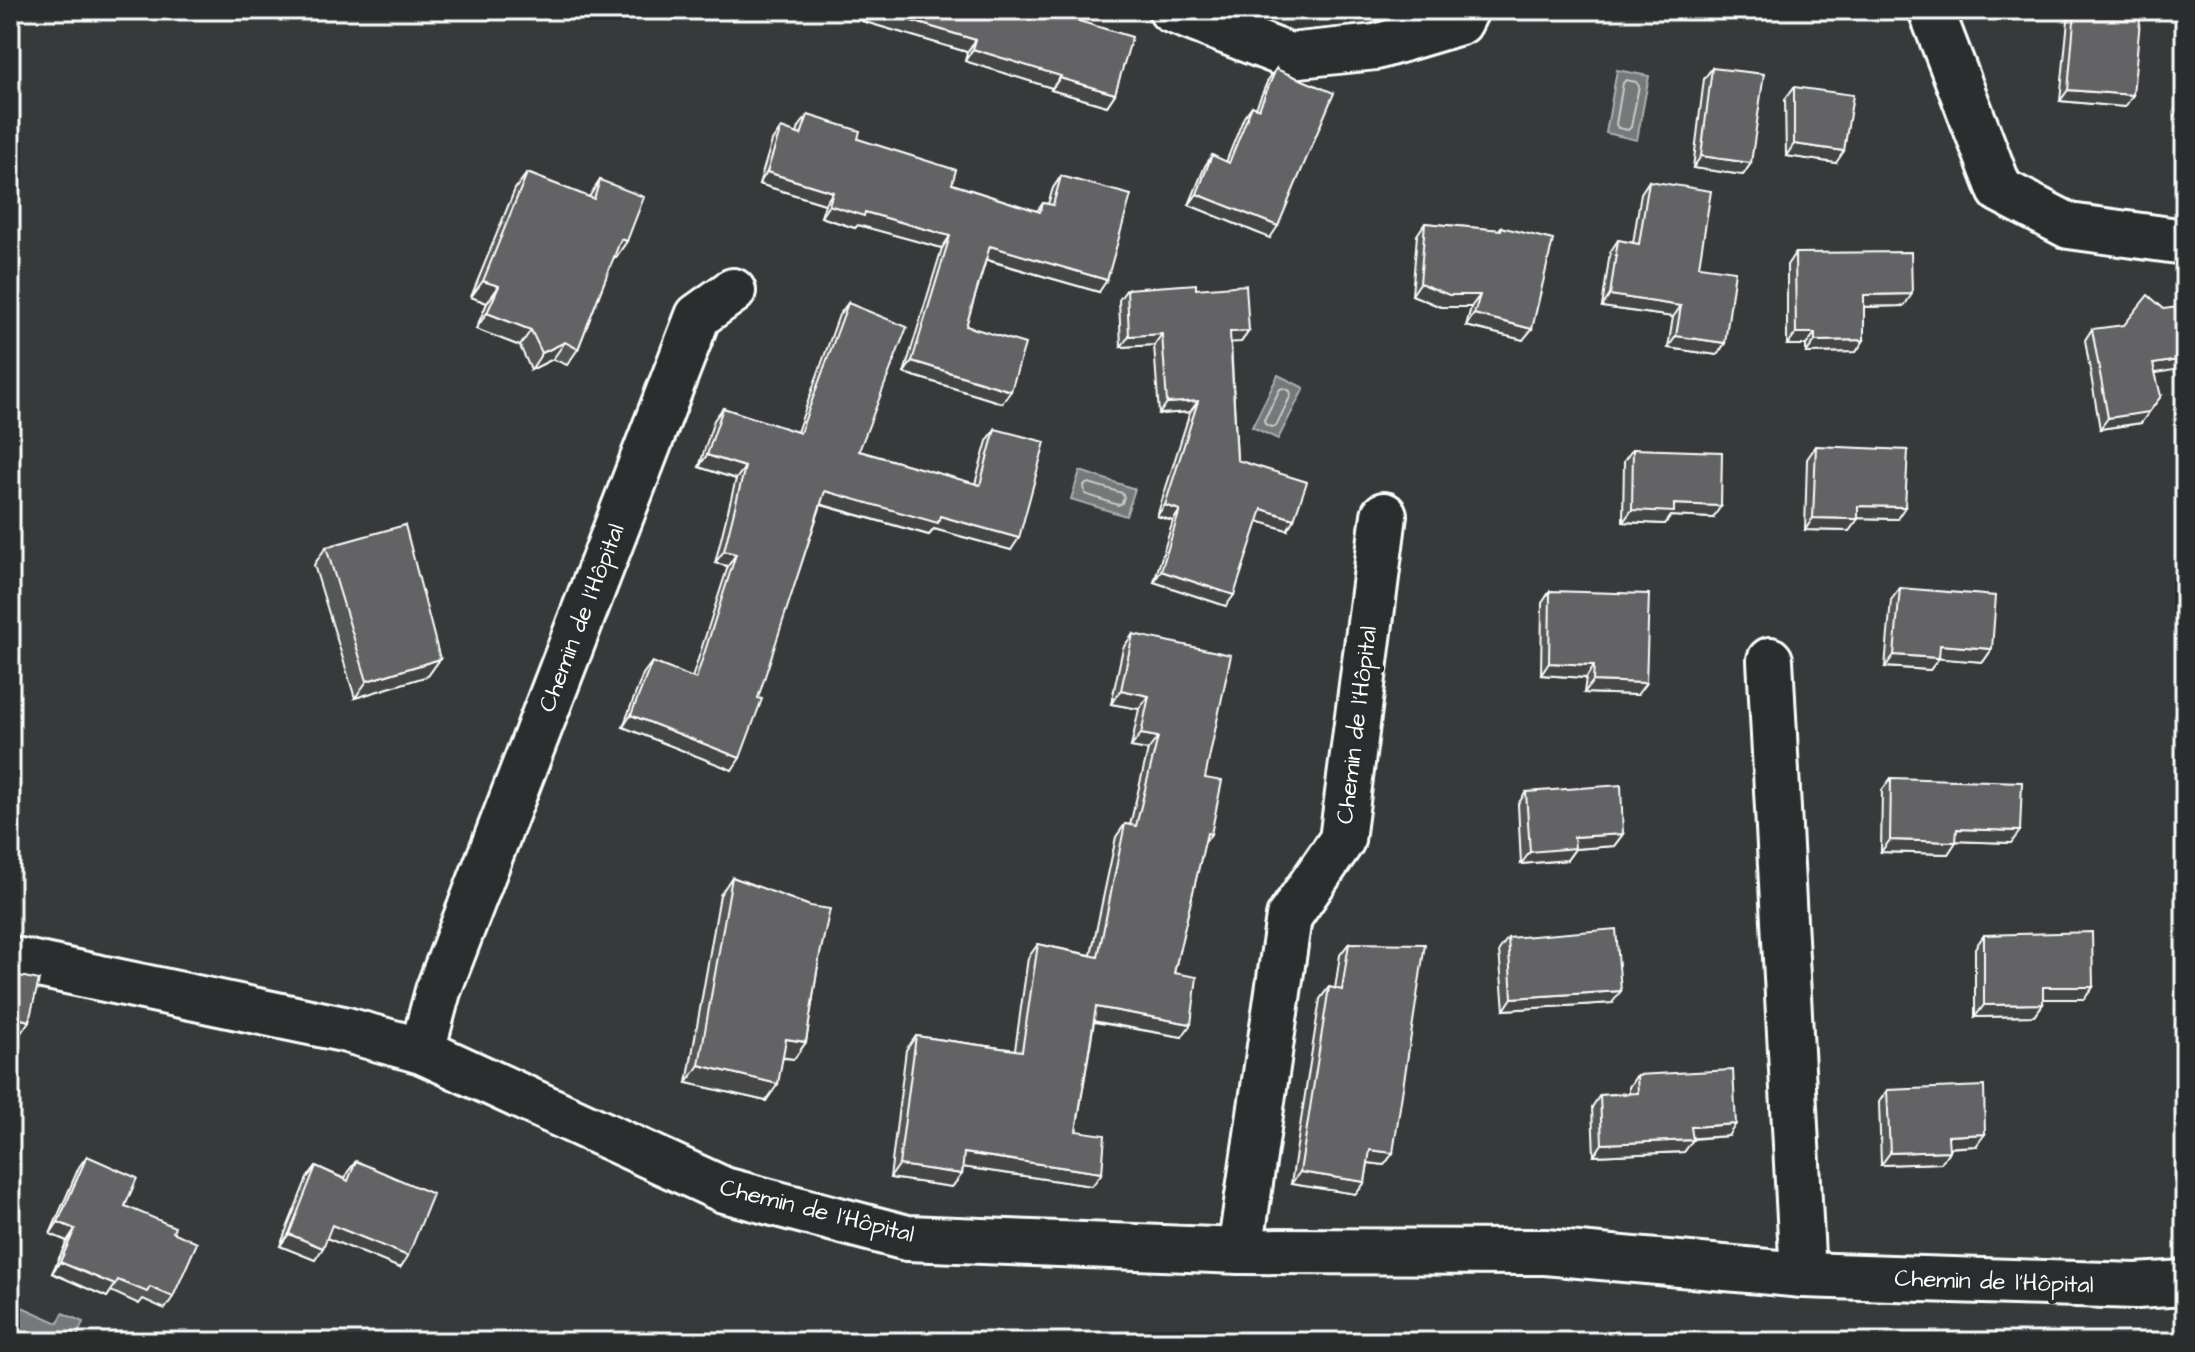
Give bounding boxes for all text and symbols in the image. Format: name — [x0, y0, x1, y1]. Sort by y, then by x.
street label: Chemin de l'Hôpital — [530, 519, 634, 717]
street label: Chemin de l'Hôpital — [1328, 624, 1386, 826]
street label: Chemin de l'Hôpital — [716, 1170, 918, 1252]
street label: Chemin de l'Hôpital — [1894, 1262, 2094, 1302]

